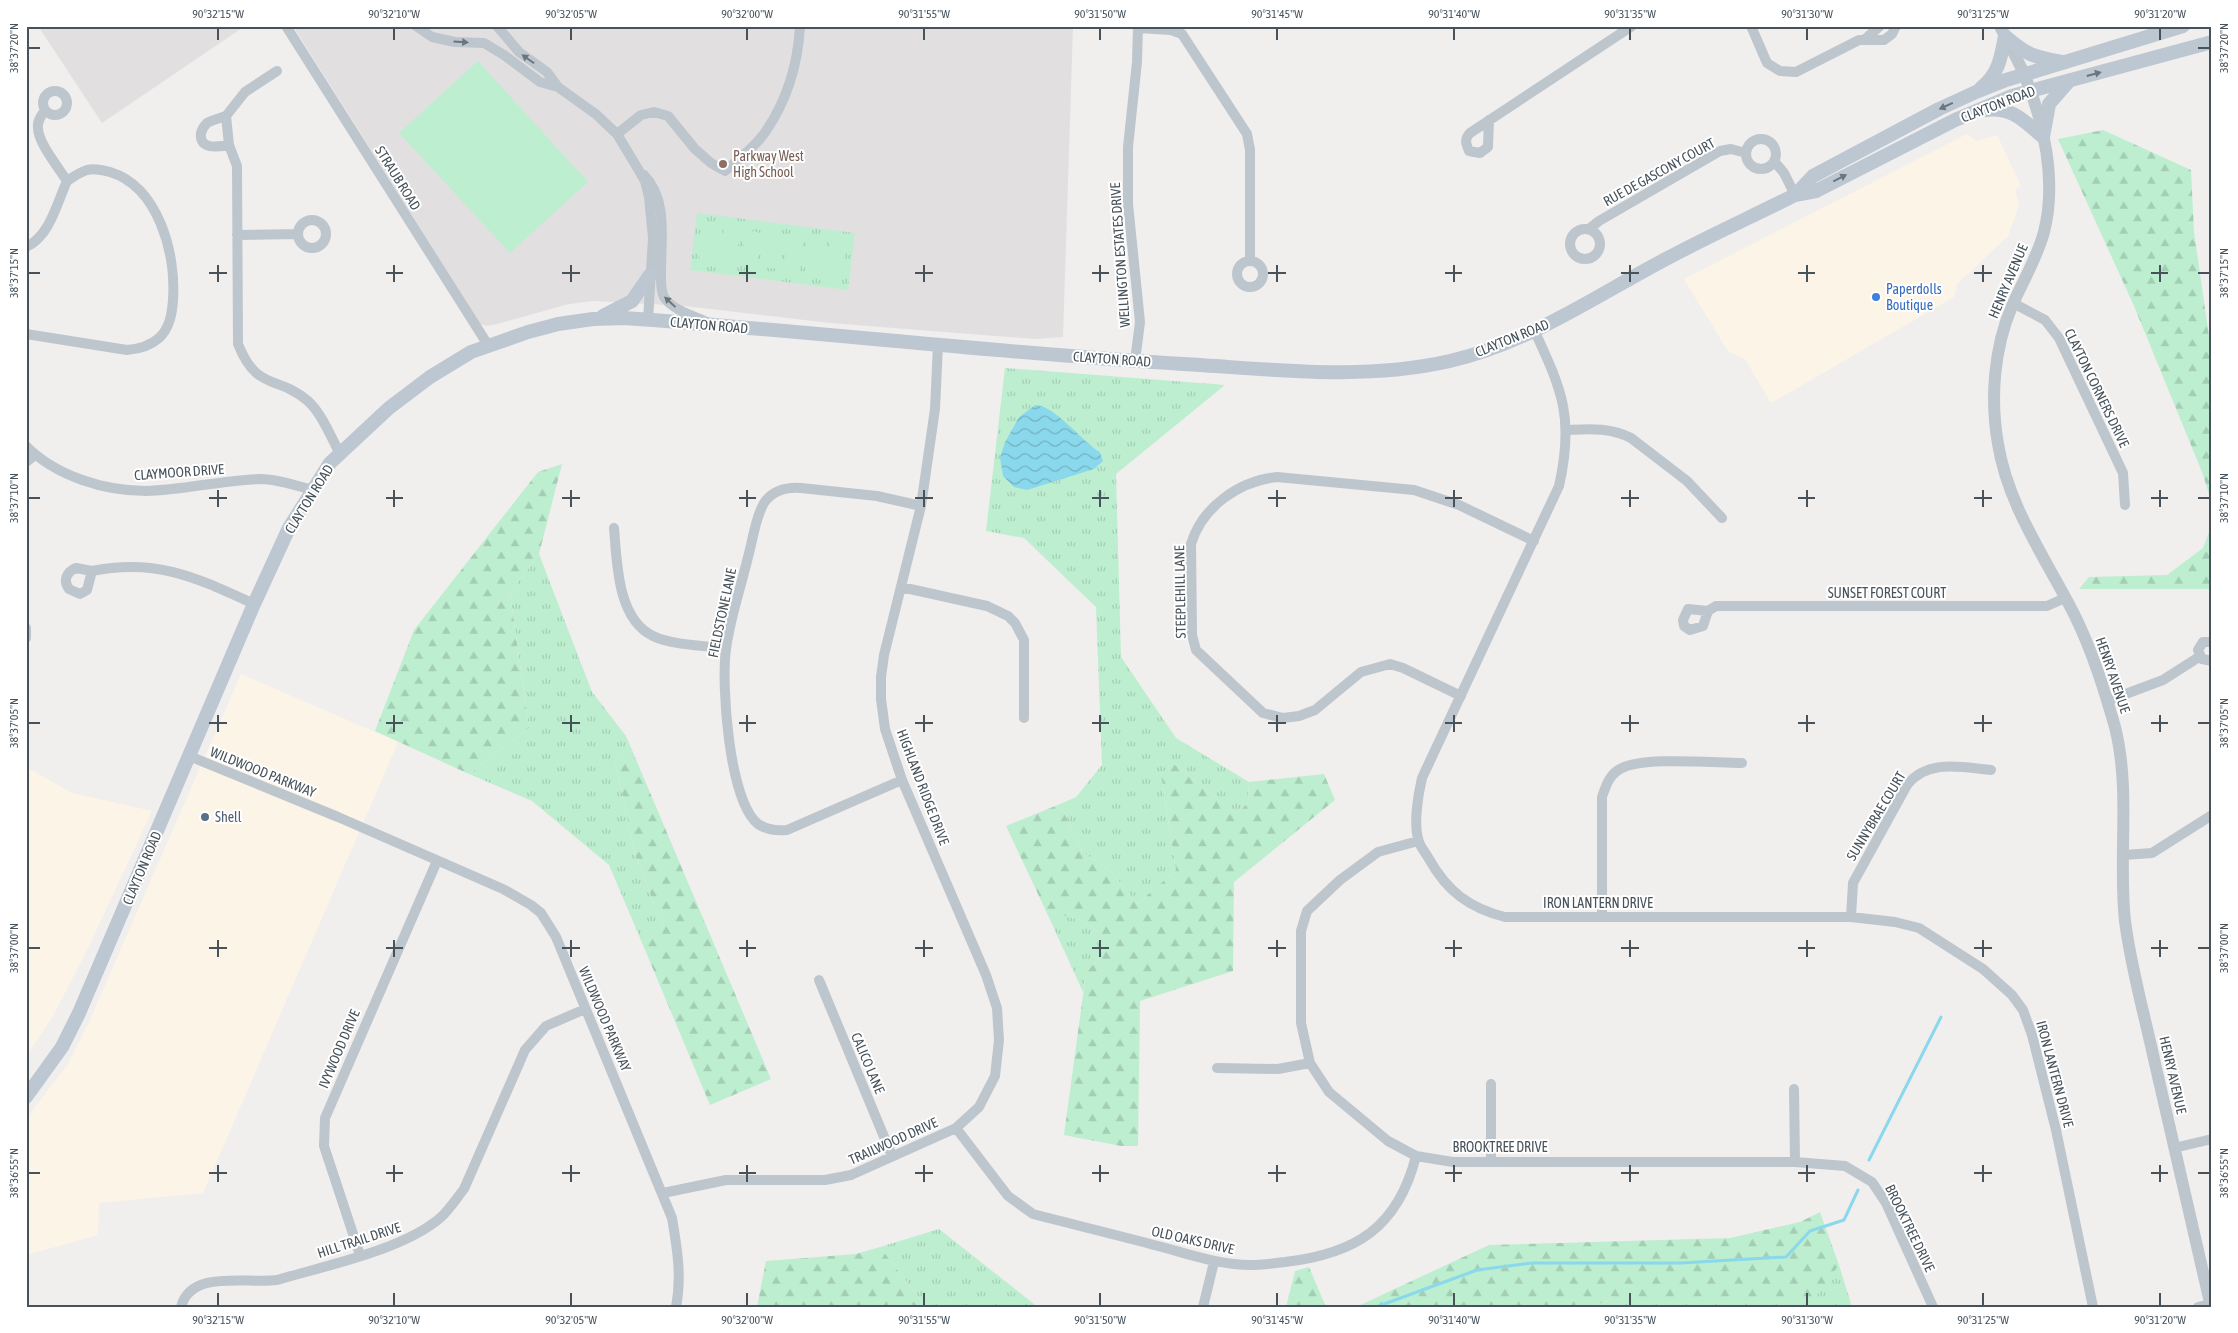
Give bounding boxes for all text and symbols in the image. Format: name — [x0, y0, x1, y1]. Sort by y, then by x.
text: 90°32'15"W — [192, 7, 244, 21]
text: 90°32'10"W — [368, 7, 420, 21]
text: 90°32'05"W — [545, 7, 597, 21]
text: 90°32'00"W — [721, 7, 773, 21]
text: 90°31'55"W — [898, 7, 950, 21]
text: 90°31'50"W — [1074, 7, 1126, 21]
text: 90°31'45"W — [1251, 7, 1303, 21]
text: 90°31'40"W — [1428, 7, 1480, 21]
text: 90°31'35"W — [1604, 7, 1656, 21]
text: 90°31'30"W — [1781, 7, 1833, 21]
text: 90°31'25"W — [1957, 7, 2009, 21]
text: 90°31'20"W — [2134, 7, 2186, 21]
text: 38°37'20"N — [7, 23, 21, 73]
text: 38°37'20"N — [2217, 23, 2231, 73]
one-way arrow — [453, 38, 469, 46]
one-way arrow — [521, 54, 535, 64]
one-way arrow — [2087, 69, 2102, 77]
street label: CLAYTON ROAD — [1959, 82, 2037, 125]
one-way arrow — [1939, 101, 1954, 110]
street label: RUE DE GASCONY COURT — [1600, 135, 1718, 209]
street label: STRAUB ROAD — [372, 143, 424, 213]
place label: Parkway West High School — [733, 148, 804, 180]
marker: Parkway West High School — [717, 158, 729, 170]
one-way arrow — [1833, 174, 1847, 182]
street label: WELLINGTON ESTATES DRIVE — [1107, 182, 1133, 328]
street label: HENRY AVENUE — [1985, 241, 2031, 321]
text: 38°37'15"N — [7, 248, 21, 298]
text: 38°37'15"N — [2217, 248, 2231, 298]
place label: Paperdolls Boutique — [1886, 281, 1942, 313]
marker: Paperdolls Boutique — [1870, 291, 1882, 303]
one-way arrow — [665, 296, 677, 308]
street label: CLAYTON ROAD — [669, 314, 749, 336]
street label: CLAYTON ROAD — [1473, 316, 1551, 360]
street label: CLAYTON CORNERS DRIVE — [2061, 326, 2133, 450]
street label: CLAYTON ROAD — [1072, 348, 1152, 370]
street label: CLAYMOOR DRIVE — [134, 461, 224, 483]
street label: CLAYTON ROAD — [282, 462, 337, 536]
text: 38°37'10"N — [7, 473, 21, 523]
text: 38°37'10"N — [2217, 473, 2231, 523]
street label: STEEPLEHILL LANE — [1171, 545, 1189, 639]
street label: FIELDSTONE LANE — [705, 567, 739, 659]
street label: SUNSET FOREST COURT — [1828, 585, 1946, 601]
street label: HENRY AVENUE — [2093, 635, 2133, 715]
text: 38°37'05"N — [7, 698, 21, 748]
text: 38°37'05"N — [2217, 698, 2231, 748]
street label: HIGHLAND RIDGE DRIVE — [894, 727, 952, 847]
street label: WILDWOOD PARKWAY — [208, 744, 319, 801]
street label: SUNNYBRAE COURT — [1843, 769, 1909, 863]
place label: Shell — [215, 809, 242, 825]
marker: Shell — [199, 811, 211, 823]
street label: CLAYTON ROAD — [119, 829, 165, 907]
street label: IRON LANTERN DRIVE — [1543, 895, 1653, 911]
text: 38°37'00"N — [7, 923, 21, 973]
text: 38°37'00"N — [2217, 923, 2231, 973]
street label: WILDWOOD PARKWAY — [576, 964, 635, 1074]
street label: IVYWOOD DRIVE — [315, 1007, 363, 1091]
street label: IRON LANTERN DRIVE — [2033, 1019, 2077, 1129]
street label: CALICO LANE — [848, 1030, 888, 1096]
street label: HENRY AVENUE — [2156, 1035, 2190, 1115]
street label: TRAILWOOD DRIVE — [846, 1114, 940, 1168]
street label: BROOKTREE DRIVE — [1453, 1139, 1548, 1155]
text: 38°36'55"N — [7, 1148, 21, 1198]
text: 38°36'55"N — [2217, 1148, 2231, 1198]
street label: BROOKTREE DRIVE — [1882, 1182, 1938, 1274]
street label: HILL TRAIL DRIVE — [315, 1219, 403, 1261]
street label: OLD OAKS DRIVE — [1150, 1223, 1236, 1257]
text: 90°32'15"W — [192, 1313, 244, 1327]
text: 90°32'10"W — [368, 1313, 420, 1327]
text: 90°32'05"W — [545, 1313, 597, 1327]
text: 90°32'00"W — [721, 1313, 773, 1327]
text: 90°31'55"W — [898, 1313, 950, 1327]
text: 90°31'50"W — [1074, 1313, 1126, 1327]
text: 90°31'45"W — [1251, 1313, 1303, 1327]
text: 90°31'40"W — [1428, 1313, 1480, 1327]
text: 90°31'35"W — [1604, 1313, 1656, 1327]
text: 90°31'30"W — [1781, 1313, 1833, 1327]
text: 90°31'25"W — [1957, 1313, 2009, 1327]
text: 90°31'20"W — [2134, 1313, 2186, 1327]

